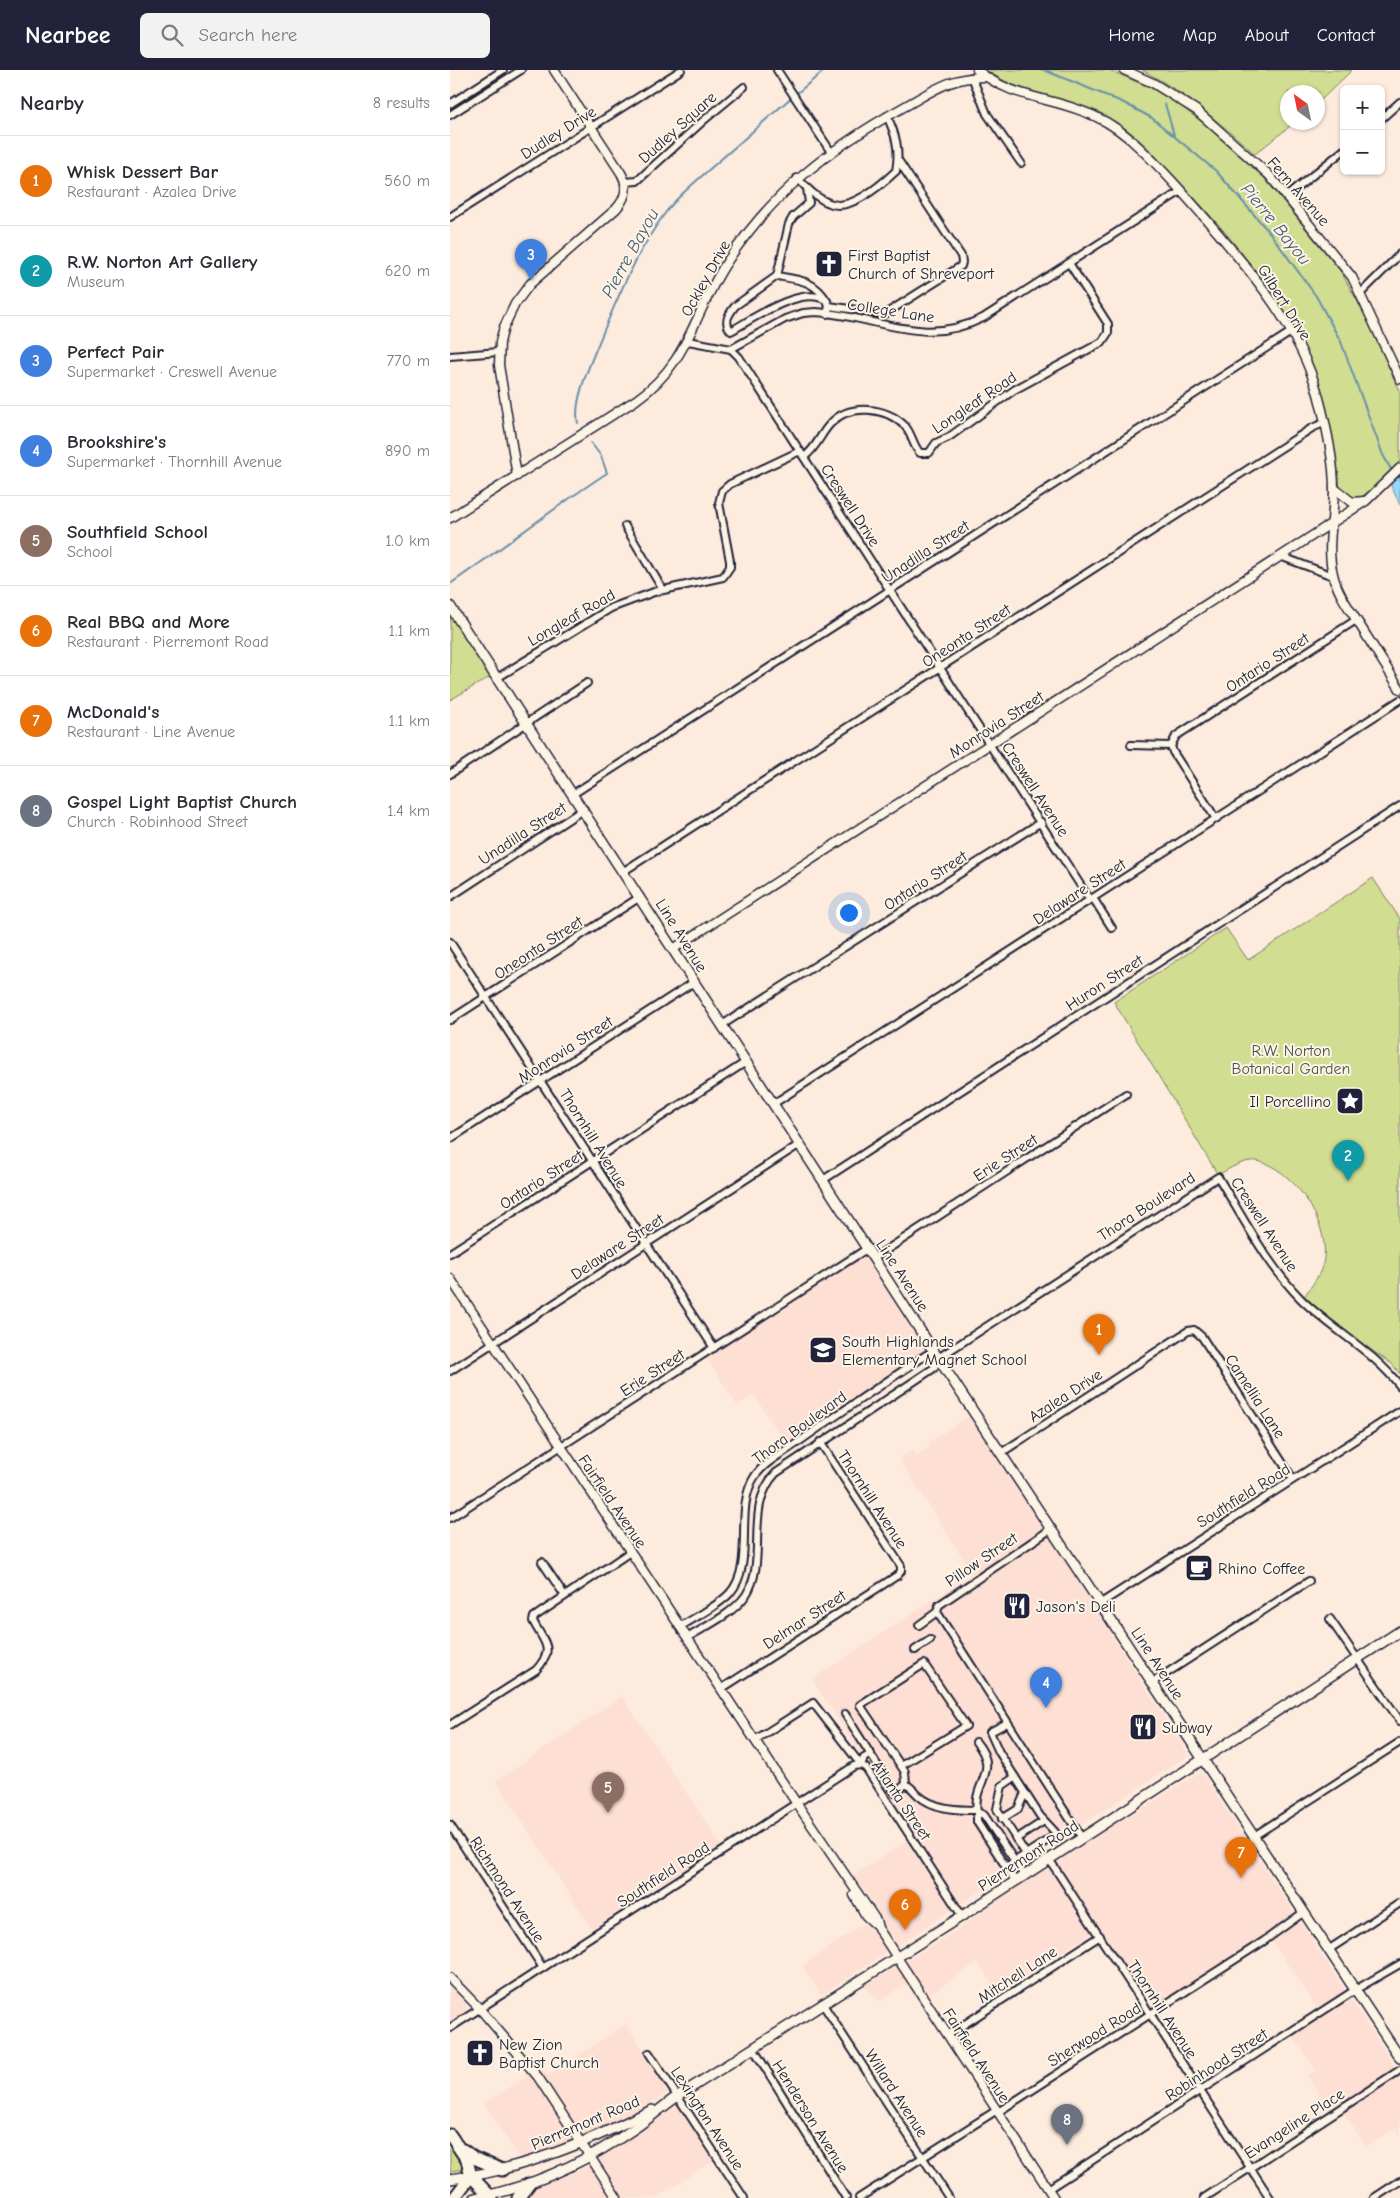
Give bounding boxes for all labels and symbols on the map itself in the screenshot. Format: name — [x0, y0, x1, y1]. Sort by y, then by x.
north arrow — [1280, 85, 1325, 130]
street label: Dudley Square — [635, 88, 720, 167]
street label: Dudley Drive — [518, 103, 599, 163]
street label: Fern Avenue — [1263, 153, 1333, 230]
water label: Pierre Bayou — [1236, 179, 1315, 270]
water label: Pierre Bayou — [597, 205, 664, 302]
street label: Ockley Drive — [678, 237, 734, 320]
pin: 3 — [515, 239, 547, 280]
place label: First Baptist Church of Shreveport — [848, 247, 994, 283]
church icon: First Baptist Church of Shreveport — [814, 249, 844, 279]
street label: Gilbert Drive — [1254, 261, 1315, 344]
street label: College Lane — [846, 295, 936, 327]
street label: Longleaf Road — [929, 368, 1020, 438]
street label: Creswell Drive — [817, 461, 883, 550]
street label: Unadilla Street — [878, 517, 973, 587]
street label: Longleaf Road — [525, 586, 618, 650]
street label: Oneonta Street — [919, 600, 1015, 671]
street label: Ontario Street — [1223, 629, 1313, 696]
street label: Monrovia Street — [946, 687, 1048, 762]
street label: Creswell Avenue — [998, 739, 1072, 840]
street label: Unadilla Street — [475, 799, 570, 869]
street label: Ontario Street — [881, 847, 971, 914]
street label: Delaware Street — [1030, 855, 1130, 928]
street label: Line Avenue — [652, 896, 711, 975]
your location — [836, 900, 862, 926]
street label: Oneonta Street — [491, 912, 587, 983]
street label: Huron Street — [1063, 951, 1147, 1014]
street label: Monrovia Street — [515, 1012, 617, 1087]
park label: R.W. Norton Botanical Garden — [1232, 1042, 1350, 1078]
street label: Thornhill Avenue — [555, 1085, 631, 1192]
place icon: Il Porcellino — [1335, 1086, 1365, 1116]
place label: Il Porcellino — [1250, 1093, 1331, 1111]
street label: Erie Street — [970, 1130, 1041, 1185]
pin: 2 — [1332, 1140, 1364, 1181]
street label: Ontario Street — [497, 1146, 587, 1213]
street label: Thora Boulevard — [1095, 1169, 1198, 1245]
street label: Creswell Avenue — [1227, 1174, 1301, 1275]
street label: Delaware Street — [568, 1210, 668, 1283]
street label: Line Avenue — [872, 1236, 932, 1315]
pin: 1 — [1083, 1314, 1115, 1355]
place label: South Highlands Elementary Magnet School — [842, 1333, 1027, 1369]
school or university icon: South Highlands Elementary Magnet School — [808, 1335, 838, 1365]
street label: Erie Street — [617, 1345, 688, 1400]
street label: Camellia Lane — [1221, 1351, 1289, 1442]
street label: Azalea Drive — [1026, 1366, 1106, 1426]
street label: Thora Boulevard — [749, 1388, 850, 1468]
street label: Thornhill Avenue — [834, 1447, 911, 1552]
street label: Fairfield Avenue — [574, 1451, 650, 1552]
street label: Southfield Road — [1194, 1460, 1294, 1532]
street label: Pillow Street — [942, 1529, 1021, 1590]
cafe icon: Rhino Coffee — [1184, 1553, 1214, 1583]
place label: Rhino Coffee — [1218, 1560, 1305, 1578]
street label: Delmar Street — [760, 1586, 850, 1653]
restaurant icon: Jason's Deli — [1002, 1591, 1032, 1621]
place label: Jason's Deli — [1036, 1598, 1116, 1616]
street label: Line Avenue — [1127, 1624, 1187, 1703]
pin: 4 — [1030, 1667, 1062, 1708]
restaurant icon: Subway — [1128, 1712, 1158, 1742]
place label: Subway — [1162, 1719, 1213, 1737]
street label: Atlanta Street — [868, 1757, 935, 1844]
pin: 5 — [592, 1772, 624, 1813]
street label: Pierremont Road — [975, 1817, 1082, 1895]
street label: Richmond Avenue — [466, 1833, 548, 1946]
pin: 7 — [1225, 1837, 1257, 1878]
street label: Southfield Road — [614, 1838, 713, 1911]
pin: 6 — [889, 1889, 921, 1930]
street label: Mitchell Lane — [975, 1943, 1060, 2007]
street label: Thornhill Avenue — [1124, 1957, 1201, 2062]
street label: Sherwood Road — [1045, 1999, 1144, 2071]
street label: Fairfield Avenue — [939, 2005, 1013, 2106]
street label: Robinhood Street — [1162, 2025, 1271, 2105]
place label: New Zion Baptist Church — [499, 2036, 599, 2072]
church icon: New Zion Baptist Church — [465, 2038, 495, 2068]
street label: Willard Avenue — [861, 2046, 931, 2141]
street label: Henderson Avenue — [768, 2057, 852, 2176]
street label: Lexington Avenue — [667, 2063, 747, 2174]
street label: Evangeline Place — [1241, 2085, 1348, 2163]
street label: Pierremont Road — [528, 2092, 642, 2154]
pin: 8 — [1051, 2104, 1083, 2145]

